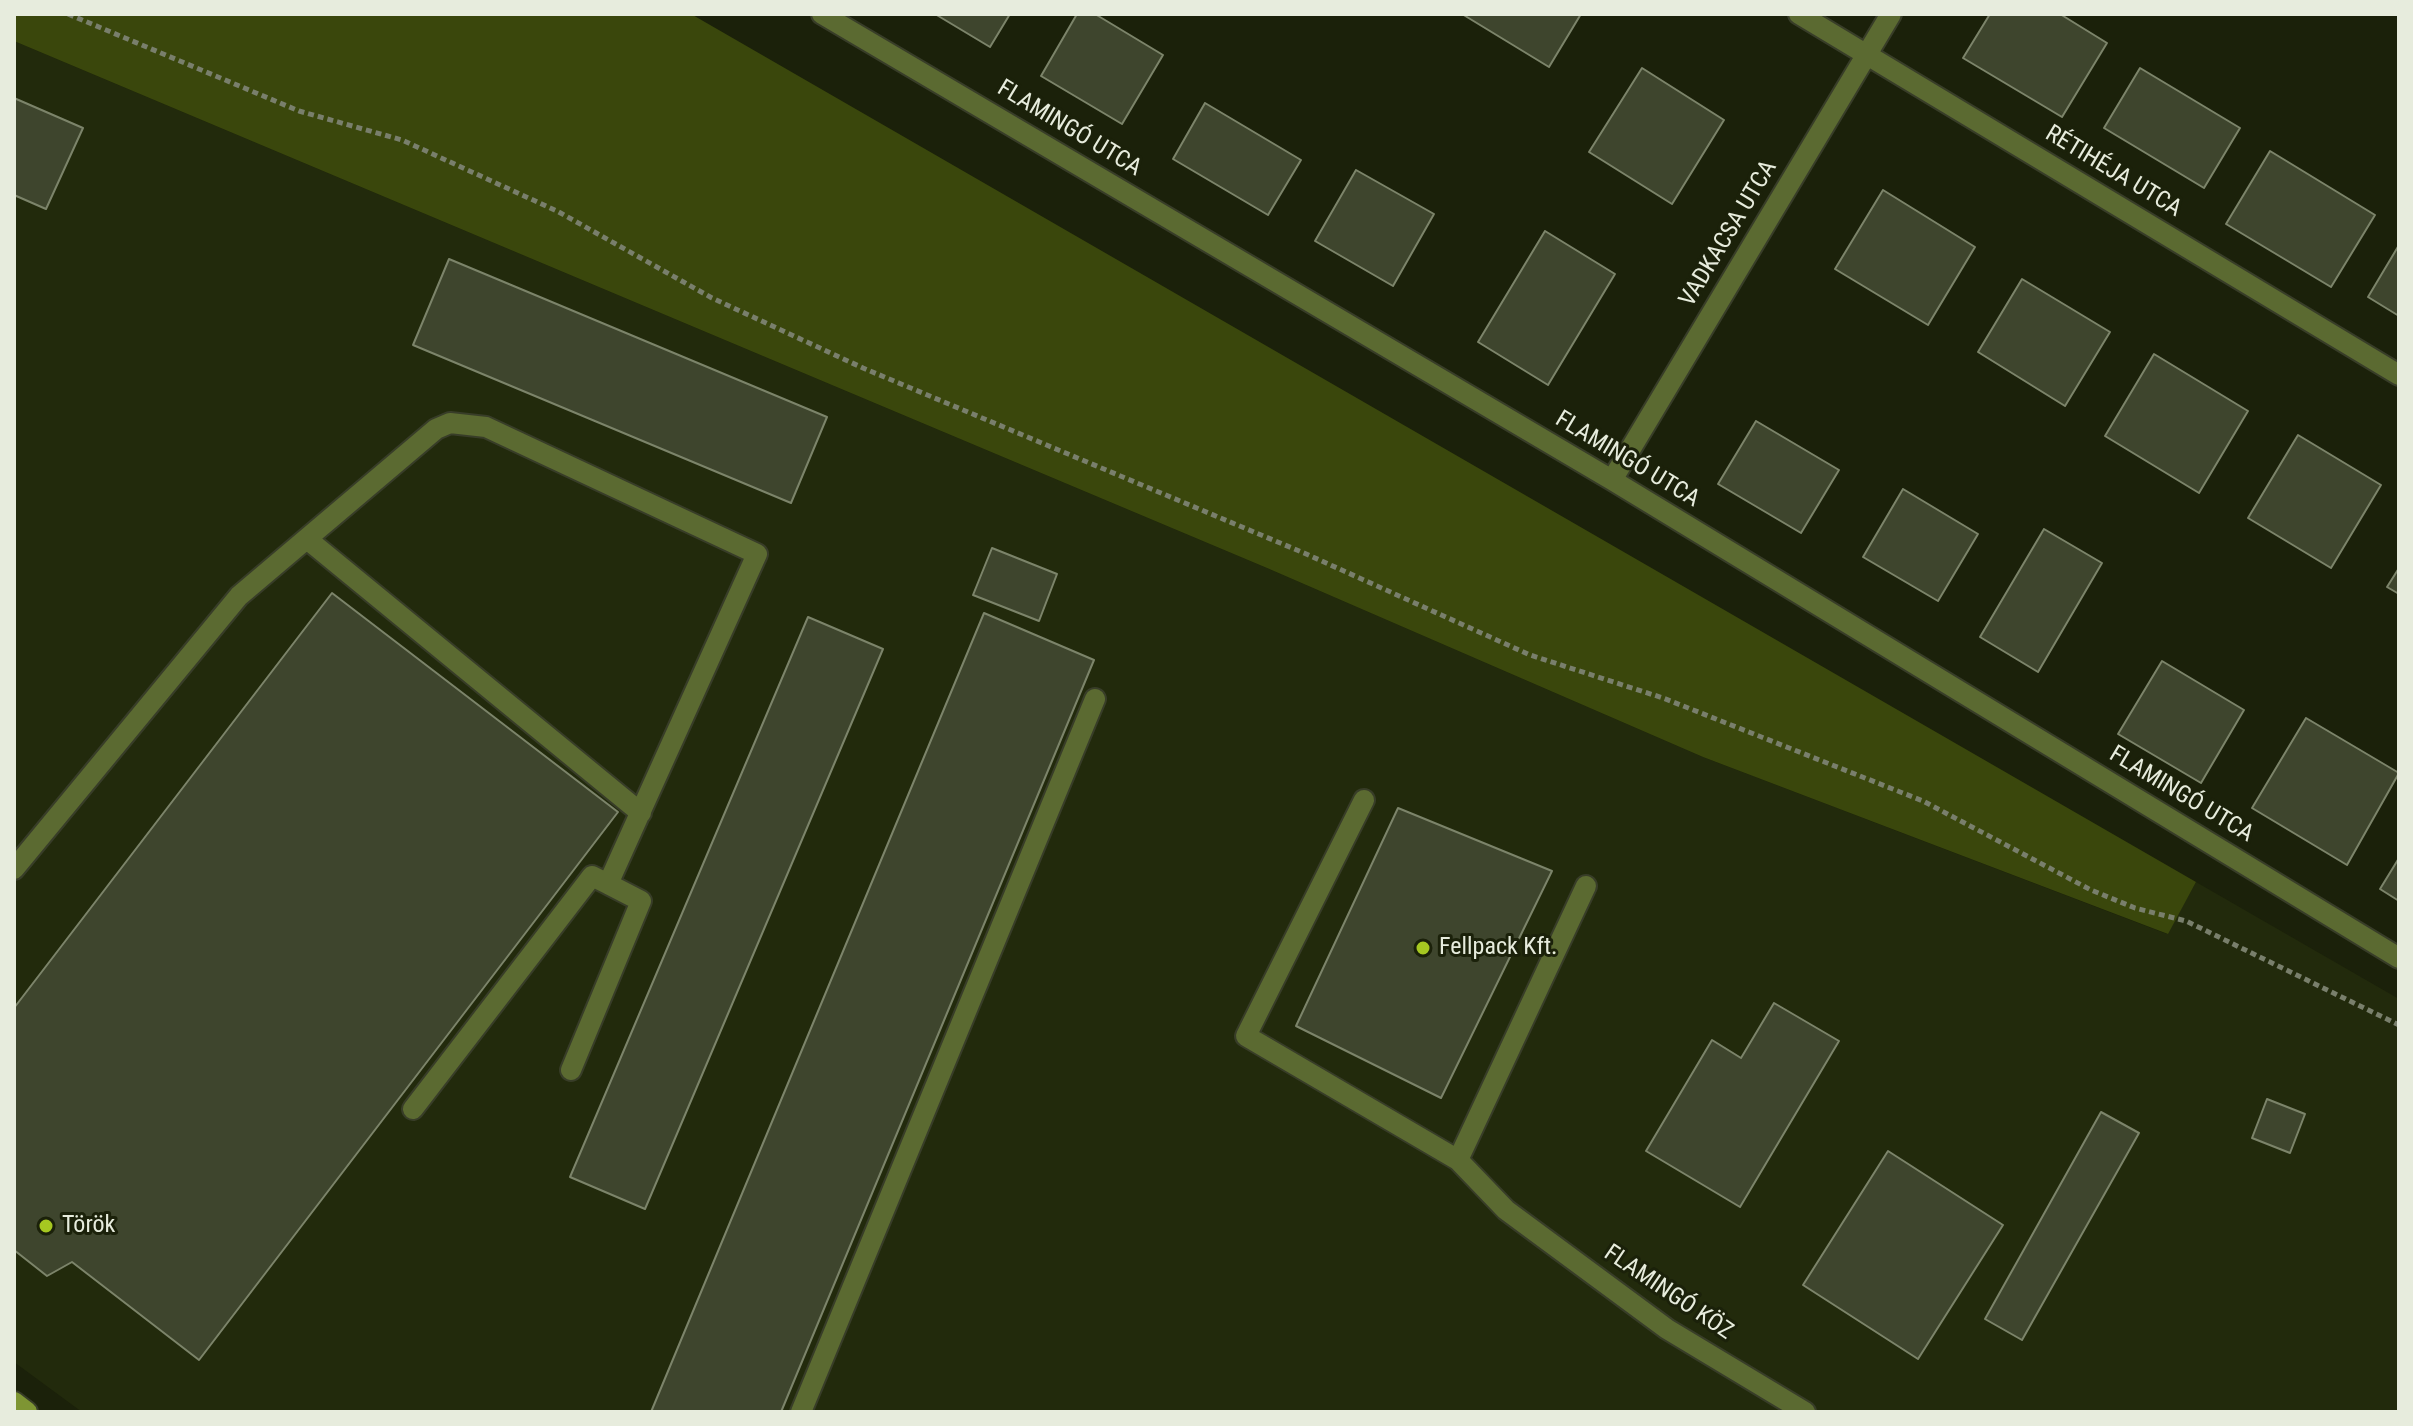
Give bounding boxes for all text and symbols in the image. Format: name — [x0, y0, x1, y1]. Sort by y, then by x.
street label: FLAMINGÓ UTCA — [992, 75, 1146, 183]
street label: RÉTIHÉJA UTCA — [2040, 120, 2186, 224]
street label: VADKACSA UTCA — [1674, 156, 1784, 312]
street label: FLAMINGÓ UTCA — [1550, 406, 1704, 514]
street label: FLAMINGÓ UTCA — [2104, 741, 2258, 849]
place label: Fellpack Kft. — [1439, 934, 1557, 962]
marker: Fellpack Kft. — [1414, 939, 1432, 957]
place label: Török — [62, 1212, 115, 1240]
marker: Török — [37, 1217, 55, 1235]
street label: FLAMINGÓ KÖZ — [1598, 1239, 1738, 1347]

